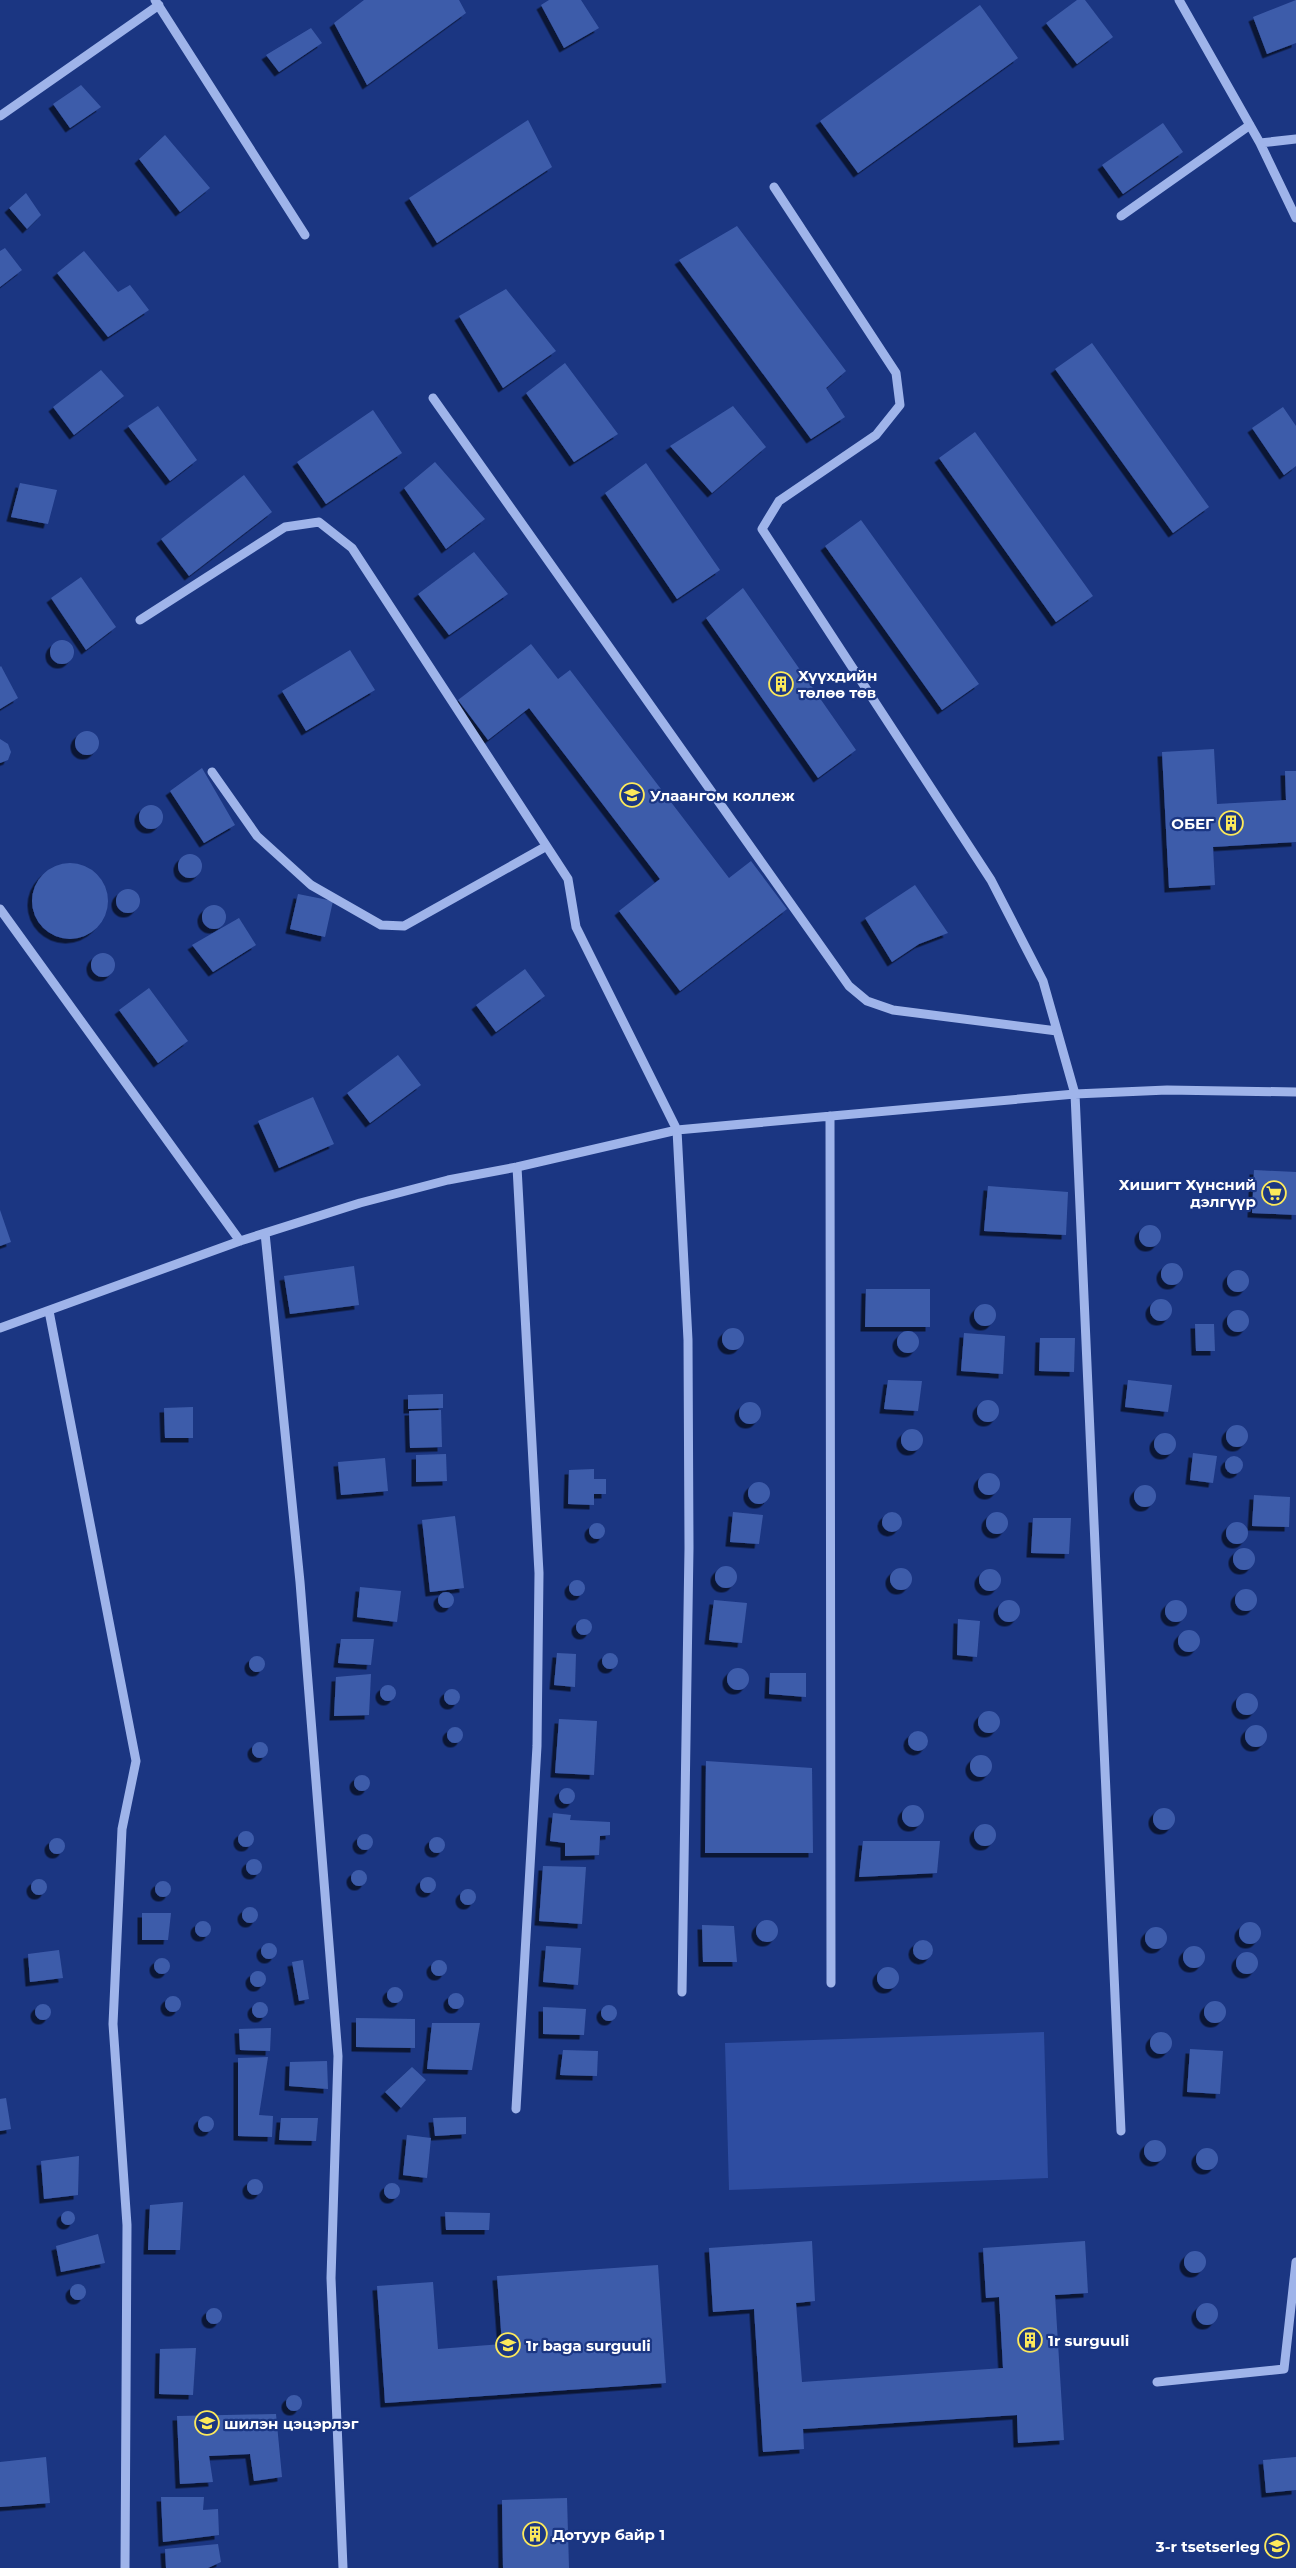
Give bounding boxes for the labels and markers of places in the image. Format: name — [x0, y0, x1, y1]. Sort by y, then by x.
place label: Хүүхдийн төлөө төв — [798, 666, 877, 702]
building icon: Хүүхдийн төлөө төв — [768, 671, 794, 697]
school or university icon: Улаангом коллеж — [619, 782, 645, 808]
place label: Улаангом коллеж — [650, 786, 795, 805]
building icon: ОБЕГ — [1218, 810, 1244, 836]
place label: ОБЕГ — [1171, 814, 1214, 833]
place label: Хишигт Хүнсний дэлгүүр — [1119, 1175, 1256, 1211]
supermarket icon: Хишигт Хүнсний дэлгүүр — [1261, 1180, 1287, 1206]
building icon: 1r surguuli — [1017, 2327, 1043, 2353]
place label: 1r surguuli — [1048, 2331, 1129, 2350]
school or university icon: 1r baga surguuli — [495, 2332, 521, 2358]
place label: 1r baga surguuli — [526, 2336, 651, 2355]
school or university icon: шилэн цэцэрлэг — [194, 2410, 220, 2436]
place label: шилэн цэцэрлэг — [224, 2414, 359, 2433]
building icon: Дотуур байр 1 — [522, 2521, 548, 2547]
place label: Дотуур байр 1 — [552, 2525, 665, 2544]
school or university icon: 3-r tsetserleg — [1264, 2533, 1290, 2559]
place label: 3-r tsetserleg — [1155, 2537, 1260, 2556]

